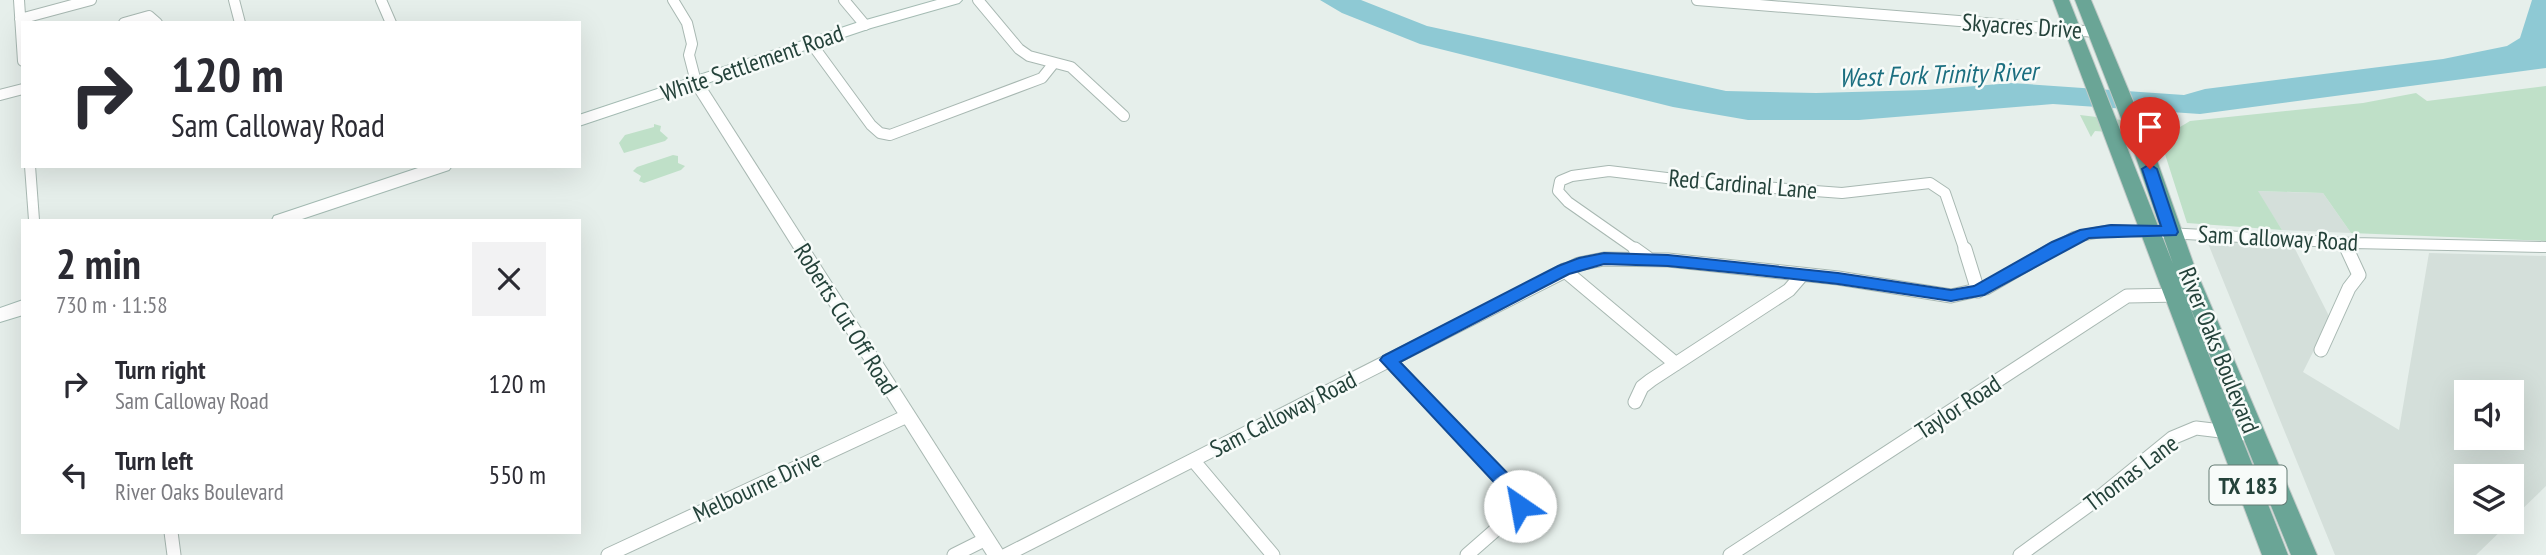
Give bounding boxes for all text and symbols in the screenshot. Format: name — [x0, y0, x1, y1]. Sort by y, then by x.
street label: Skyacres Drive — [1961, 6, 2083, 46]
street label: White Settlement Road — [657, 17, 847, 109]
text: 120 m — [171, 42, 284, 106]
icon: right — [56, 49, 147, 140]
water label: West Fork Trinity River — [1838, 54, 2042, 94]
pin — [2120, 97, 2180, 169]
text: Sam Calloway Road — [171, 104, 385, 146]
icon: arrive — [2131, 108, 2169, 146]
street label: Red Cardinal Lane — [1667, 162, 1819, 206]
street label: Sam Calloway Road — [2197, 218, 2359, 258]
text: 2 min — [56, 236, 141, 291]
street label: Roberts Cut Off Road — [787, 238, 905, 400]
button: close — [472, 242, 546, 316]
street label: River Oaks Boulevard — [2172, 263, 2266, 437]
text: 730 m · 11:58 — [56, 290, 168, 319]
text: Turn right — [115, 353, 206, 386]
street label: Sam Calloway Road — [1205, 364, 1361, 464]
icon: right — [56, 365, 94, 403]
text: 120 m — [488, 367, 546, 400]
street label: Taylor Road — [1909, 368, 2007, 446]
map controls — [2454, 380, 2524, 534]
button: sound — [2454, 380, 2524, 450]
text: Sam Calloway Road — [115, 386, 269, 415]
street label: Thomas Lane — [2078, 428, 2184, 518]
street label: Melbourne Drive — [688, 443, 826, 529]
text: Turn left — [115, 444, 193, 477]
icon: left — [56, 456, 94, 494]
text: 550 m — [488, 458, 546, 491]
button: layers — [2454, 464, 2524, 534]
road number: TX 183 — [2210, 466, 2286, 505]
position arrow — [1483, 469, 1557, 543]
text: River Oaks Boulevard — [115, 477, 284, 506]

